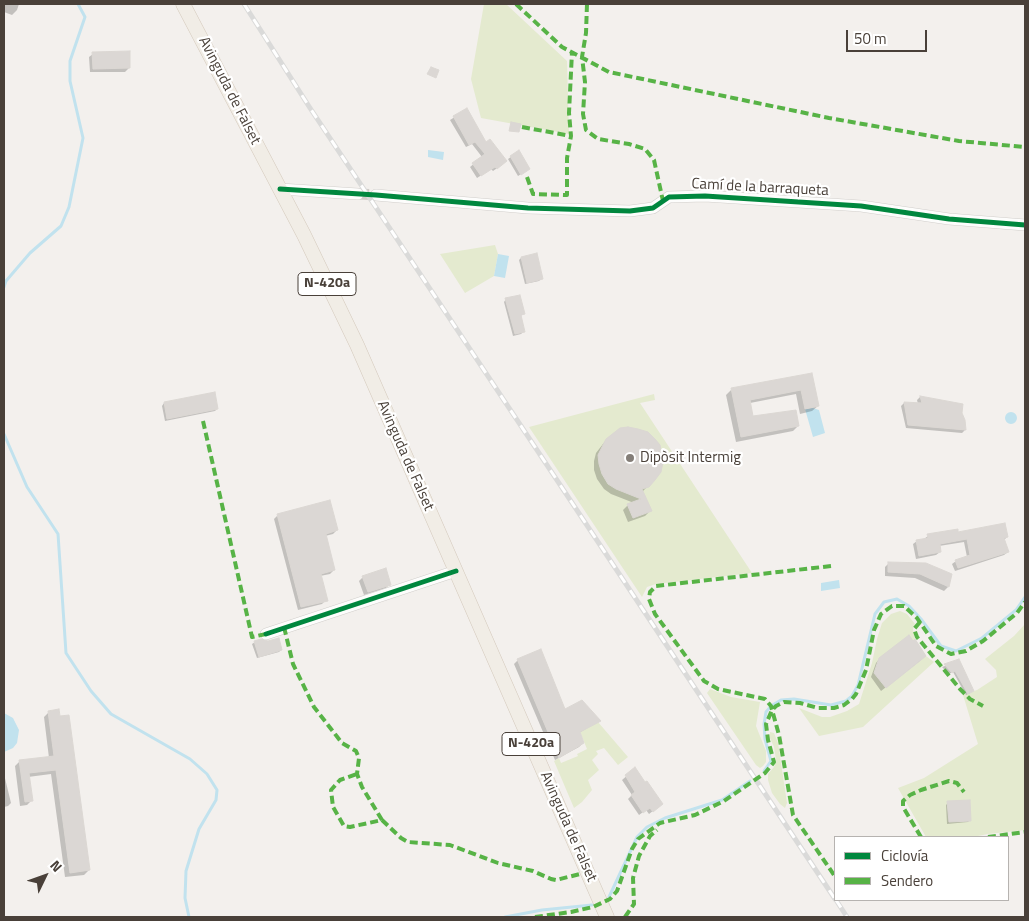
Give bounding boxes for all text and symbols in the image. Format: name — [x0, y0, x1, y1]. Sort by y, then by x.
scale bar — [849, 20, 930, 52]
text: 50 m — [854, 27, 887, 50]
street label: Avinguda de Falset — [194, 34, 264, 148]
street label: Camí de la barraqueta — [691, 175, 829, 201]
road number: N-420a — [298, 272, 356, 296]
street label: Avinguda de Falset — [373, 398, 437, 514]
place label: Dipòsit Intermig — [640, 449, 741, 467]
marker: Dipòsit Intermig — [624, 452, 636, 464]
road number: N-420a — [502, 732, 560, 756]
street label: Avinguda de Falset — [536, 769, 600, 885]
legend — [834, 836, 1009, 901]
text: Ciclovía — [881, 844, 928, 867]
north arrow — [20, 851, 70, 901]
text: N — [45, 855, 68, 876]
text: Sendero — [881, 869, 933, 892]

